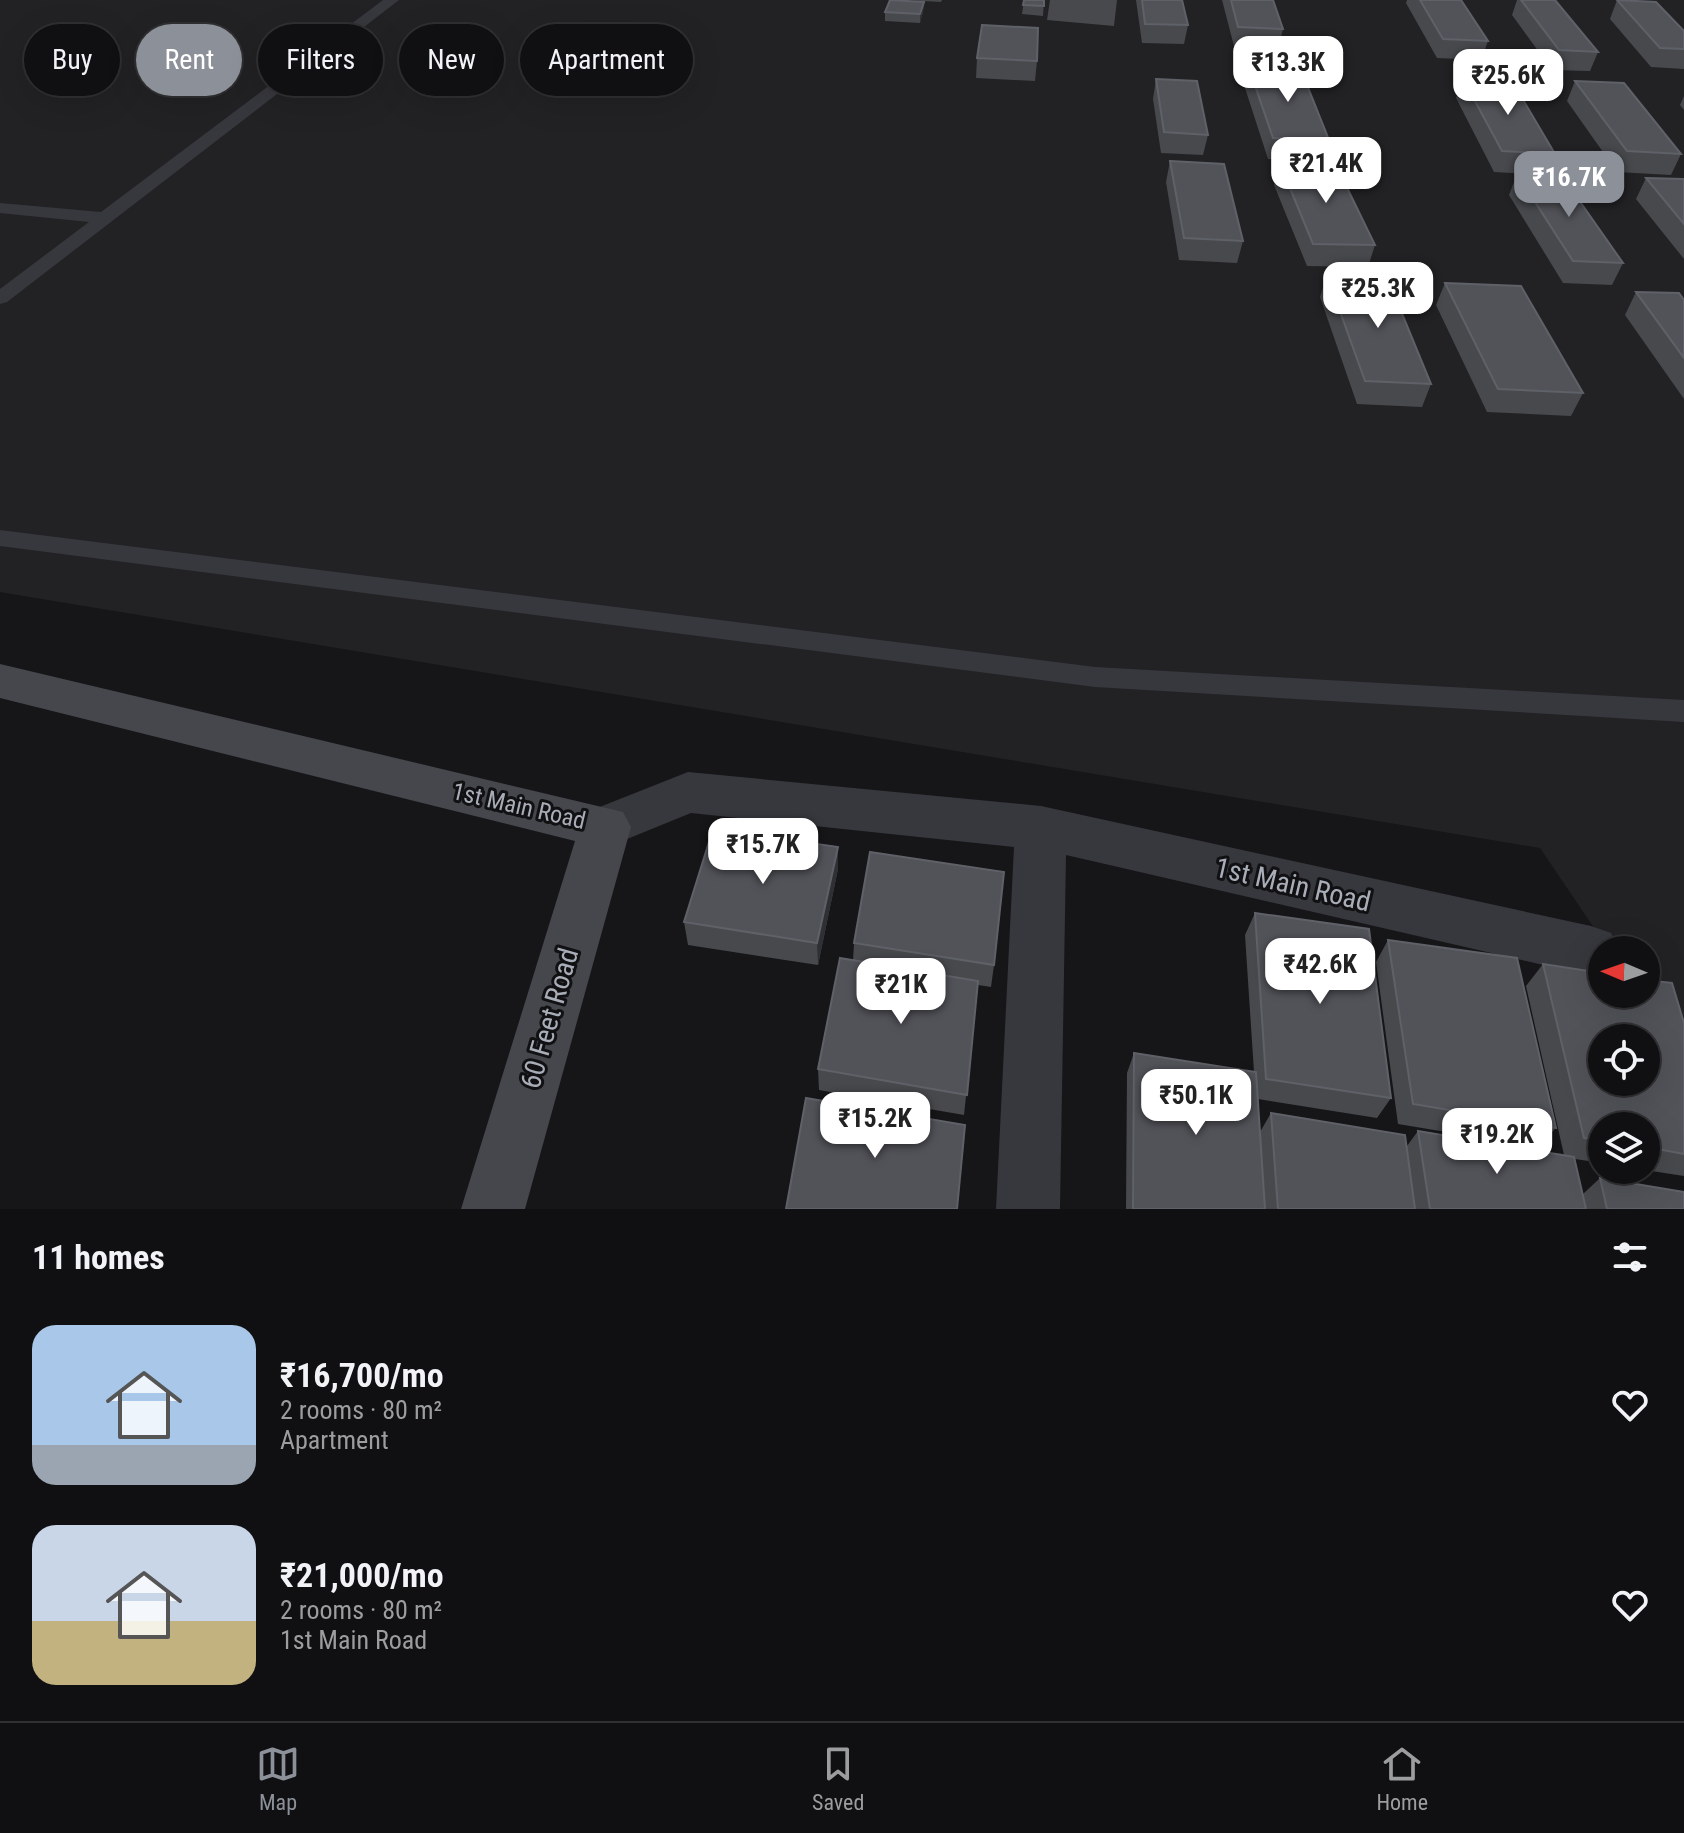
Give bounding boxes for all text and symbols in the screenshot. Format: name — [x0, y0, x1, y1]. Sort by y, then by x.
chip: Buy — [24, 24, 120, 96]
chip: Rent — [136, 24, 242, 96]
chip: Filters — [258, 24, 383, 96]
chip: New — [399, 24, 504, 96]
chip: Apartment — [520, 24, 693, 96]
pin: ₹13.3K — [1223, 36, 1353, 104]
text: ₹13.3K — [1251, 47, 1325, 77]
pin: ₹25.6K — [1443, 49, 1573, 117]
text: ₹25.6K — [1471, 60, 1545, 90]
pin: ₹21.4K — [1261, 137, 1391, 205]
text: ₹21.4K — [1289, 148, 1363, 178]
pin: ₹16.7K — [1504, 151, 1634, 219]
text: ₹16.7K — [1532, 162, 1606, 192]
pin: ₹25.3K — [1313, 262, 1443, 330]
text: ₹25.3K — [1341, 273, 1415, 303]
street label: 1st Main Road — [450, 777, 588, 835]
pin: ₹15.7K — [698, 818, 828, 886]
text: ₹15.7K — [726, 829, 800, 859]
street label: 1st Main Road — [1212, 851, 1374, 918]
north arrow — [1588, 936, 1660, 1008]
map controls — [1588, 936, 1660, 1184]
pin: ₹42.6K — [1255, 938, 1385, 1006]
street label: 60 Feet Road — [514, 944, 585, 1092]
text: ₹42.6K — [1283, 949, 1357, 979]
pin: ₹21K — [854, 958, 948, 1026]
text: ₹21K — [875, 969, 927, 999]
button: locate — [1588, 1024, 1660, 1096]
pin: ₹50.1K — [1131, 1069, 1261, 1137]
text: ₹50.1K — [1159, 1080, 1233, 1110]
pin: ₹15.2K — [810, 1092, 940, 1160]
text: ₹15.2K — [838, 1103, 912, 1133]
pin: ₹19.2K — [1432, 1108, 1562, 1176]
button: layers — [1588, 1112, 1660, 1184]
text: ₹19.2K — [1460, 1119, 1534, 1149]
icon: filters — [1608, 1235, 1652, 1279]
text: 11 homes — [32, 1237, 165, 1277]
text: ₹16,700/mo — [280, 1355, 444, 1395]
icon: home — [96, 1357, 192, 1453]
icon: heart — [1608, 1383, 1652, 1427]
text: 2 rooms · 80 m² — [280, 1395, 442, 1425]
text: Apartment — [280, 1425, 389, 1455]
text: ₹21,000/mo — [280, 1555, 444, 1595]
icon: home — [96, 1557, 192, 1653]
icon: heart — [1608, 1583, 1652, 1627]
text: 2 rooms · 80 m² — [280, 1595, 442, 1625]
text: 1st Main Road — [280, 1625, 427, 1655]
tab: Map — [256, 1742, 300, 1815]
tab: Saved — [812, 1742, 864, 1815]
tab: Home — [1376, 1742, 1428, 1815]

